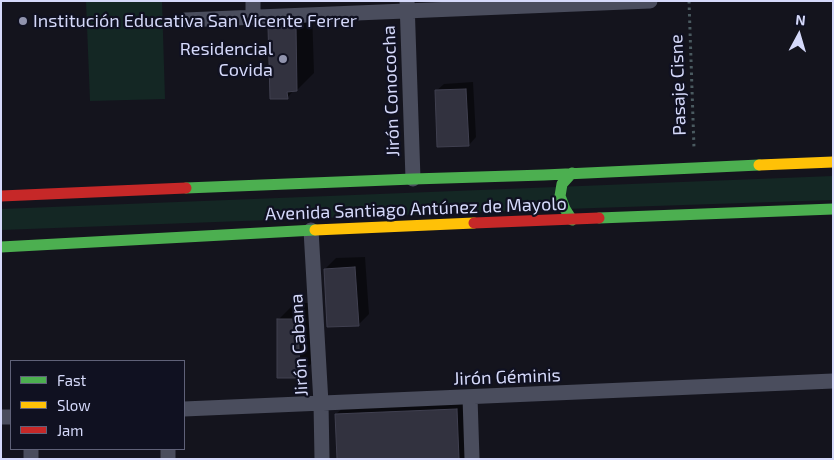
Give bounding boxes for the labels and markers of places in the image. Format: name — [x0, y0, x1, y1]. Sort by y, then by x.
place label: Institución Educativa San Vicente Ferrer — [33, 10, 357, 32]
marker: Institución Educativa San Vicente Ferrer — [17, 15, 29, 27]
place label: Residencial Covida — [180, 38, 273, 80]
marker: Residencial Covida — [277, 53, 289, 65]

